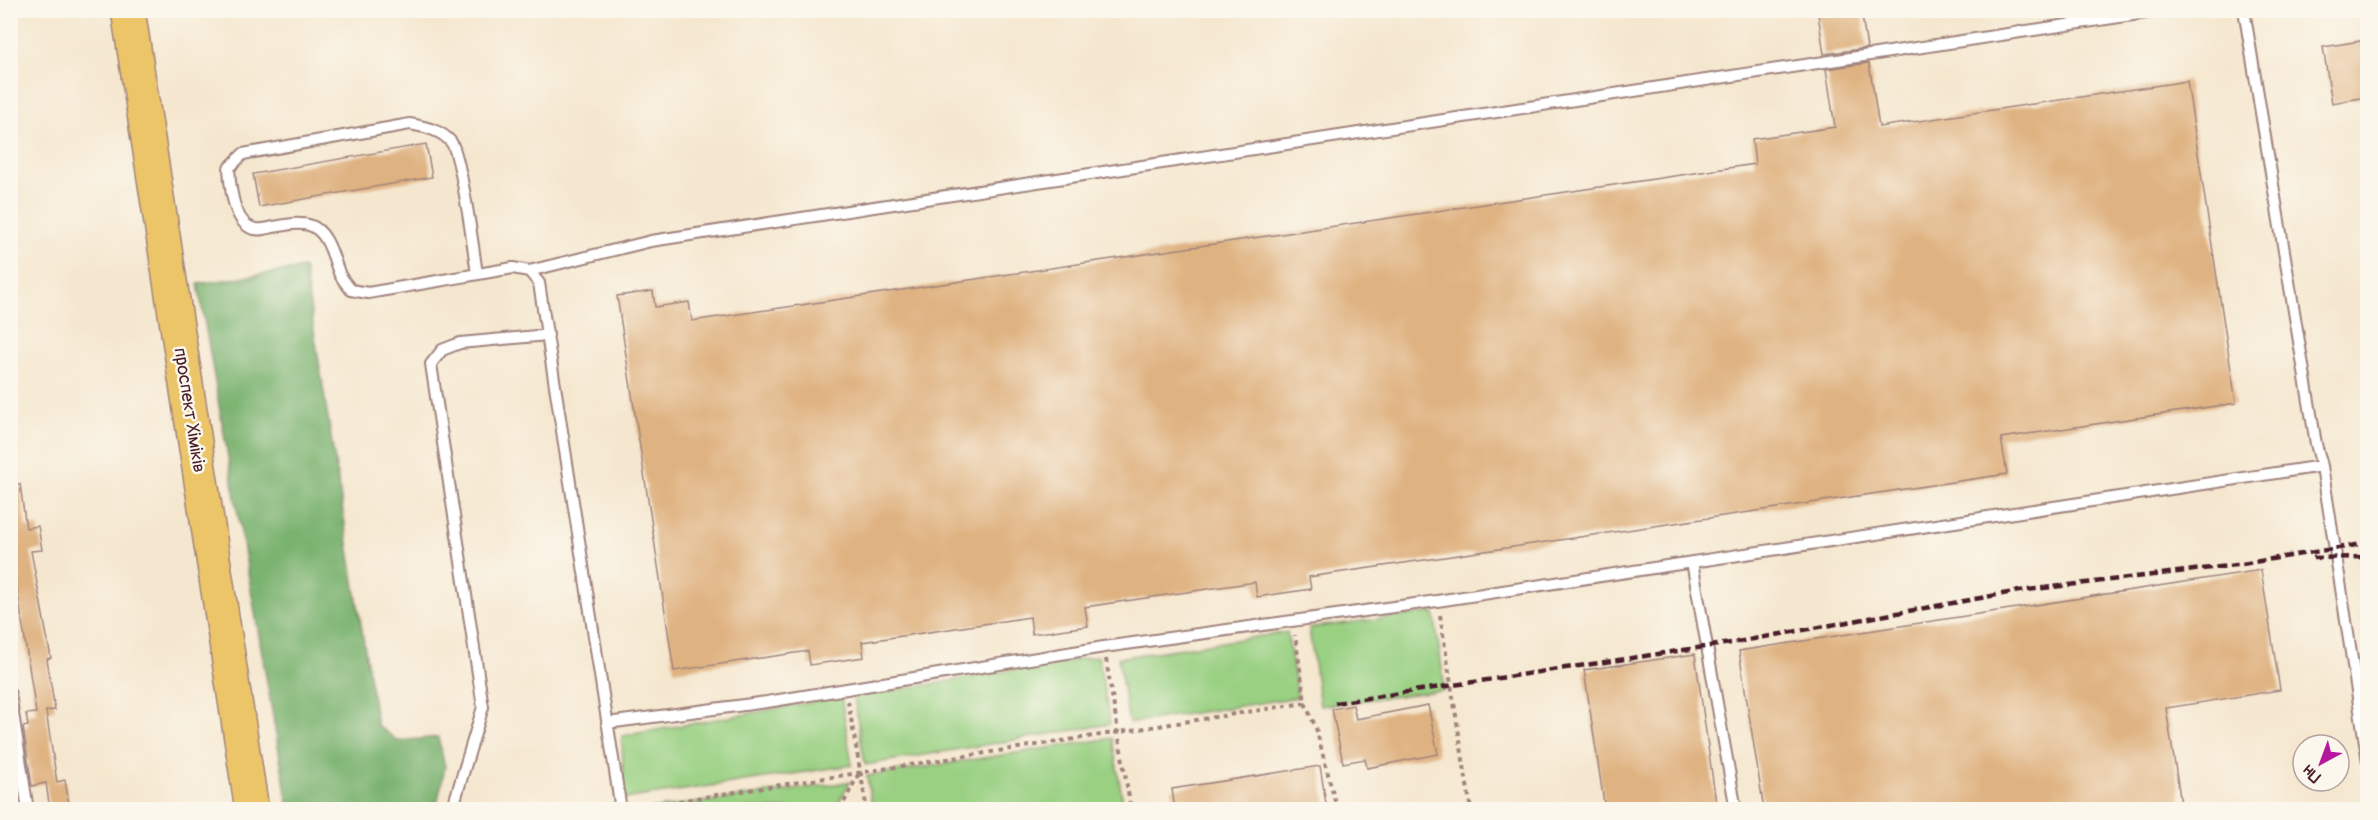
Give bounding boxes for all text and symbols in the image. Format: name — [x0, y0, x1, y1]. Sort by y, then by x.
street label: проспект Хіміків — [168, 346, 211, 474]
north arrow — [2291, 733, 2351, 793]
text: Пн — [2299, 760, 2325, 787]

